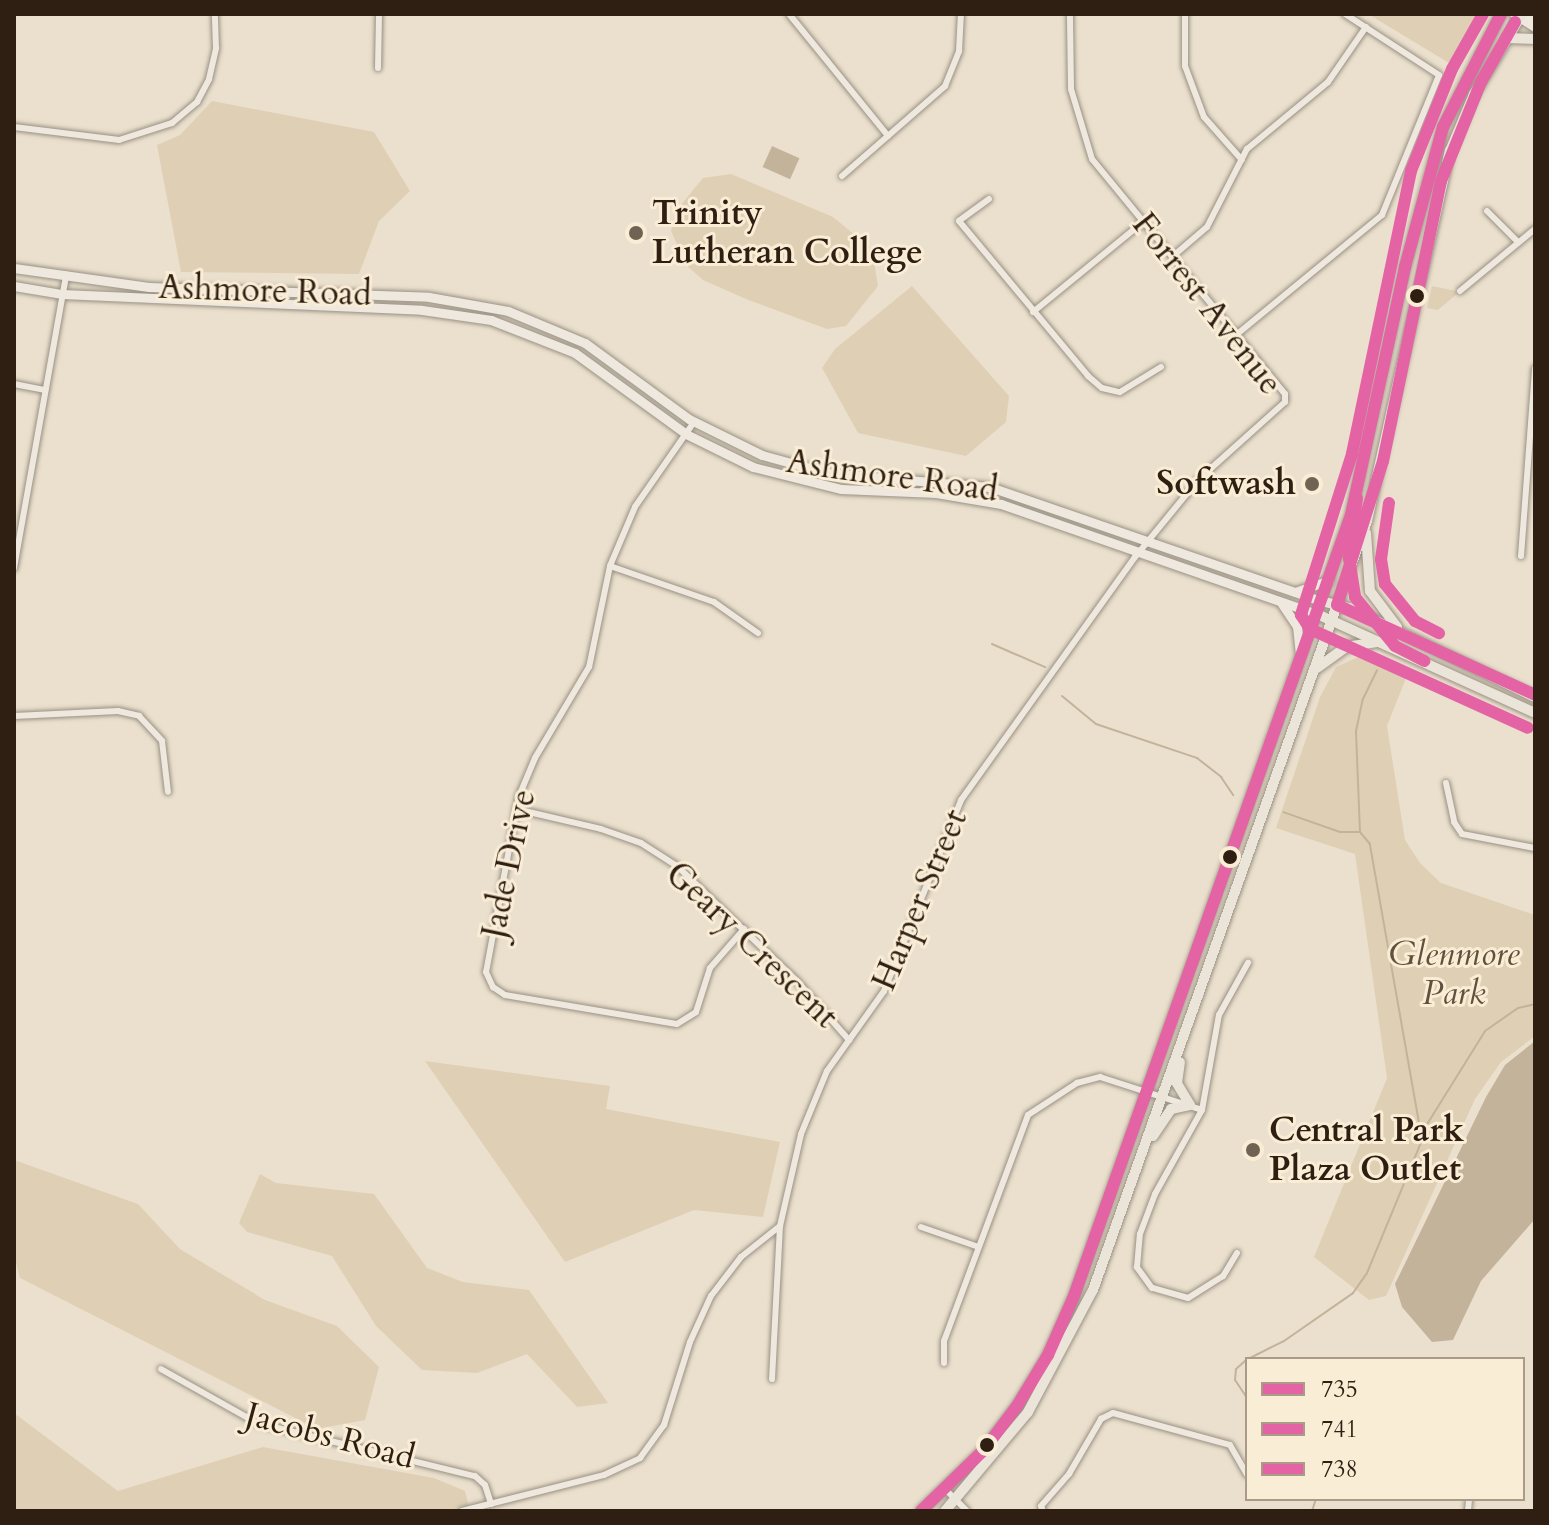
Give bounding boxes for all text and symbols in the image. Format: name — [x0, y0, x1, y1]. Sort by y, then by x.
place label: Trinity Lutheran College — [652, 193, 923, 272]
street label: Forrest Avenue — [1123, 205, 1291, 403]
marker: Trinity Lutheran College — [627, 224, 645, 242]
street label: Ashmore Road — [158, 267, 372, 315]
unlabelled marker — [1409, 288, 1425, 304]
street label: Ashmore Road — [784, 441, 1000, 511]
place label: Softwash — [1156, 464, 1296, 504]
marker: Softwash — [1303, 475, 1321, 493]
street label: Jade Drive — [473, 786, 545, 942]
street label: Harper Street — [864, 803, 976, 997]
unlabelled marker — [1222, 849, 1238, 865]
street label: Geary Crescent — [658, 853, 846, 1037]
park label: Glenmore Park — [1388, 934, 1520, 1014]
place label: Central Park Plaza Outlet — [1269, 1110, 1464, 1190]
marker: Central Park Plaza Outlet — [1244, 1141, 1262, 1159]
legend — [1245, 1357, 1525, 1501]
text: 735 — [1321, 1373, 1358, 1406]
street label: Jacobs Road — [241, 1394, 419, 1478]
text: 741 — [1321, 1413, 1358, 1446]
unlabelled marker — [979, 1437, 995, 1453]
text: 738 — [1321, 1453, 1358, 1486]

